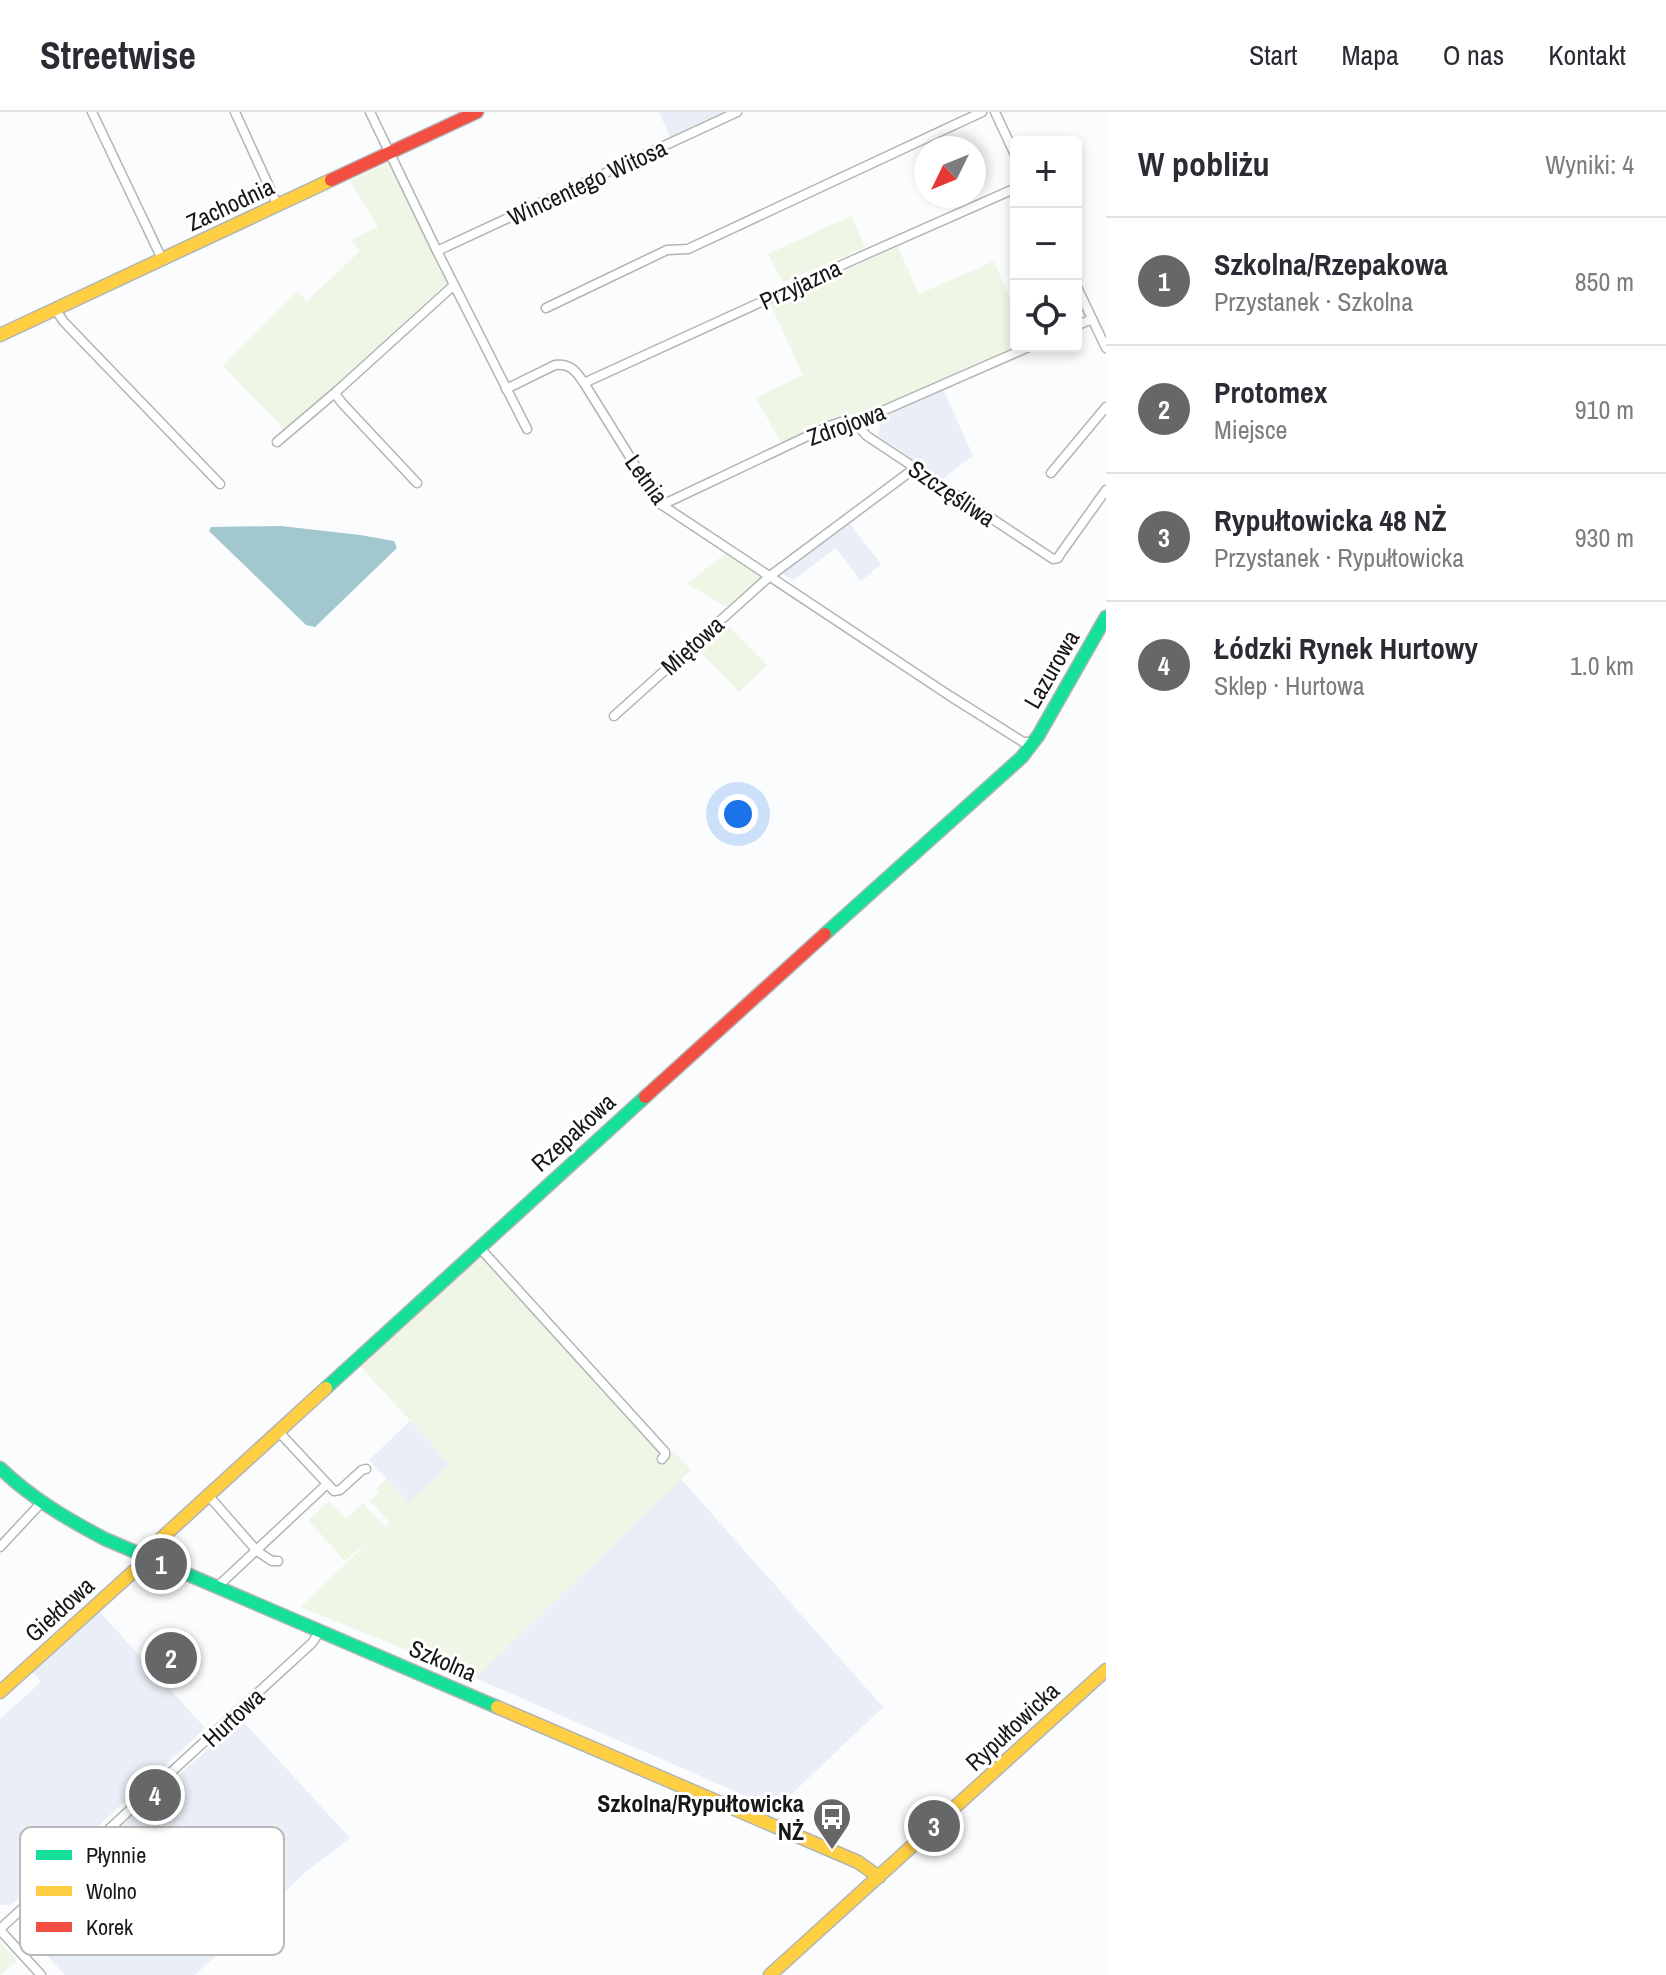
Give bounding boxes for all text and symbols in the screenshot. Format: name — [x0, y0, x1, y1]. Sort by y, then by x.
text: Streetwise — [40, 30, 196, 81]
text: Start — [1249, 36, 1297, 74]
text: Mapa — [1341, 36, 1399, 74]
text: O nas — [1443, 36, 1504, 74]
text: Kontakt — [1548, 36, 1626, 74]
street label: Wincentego Witosa — [502, 131, 672, 233]
north arrow — [914, 136, 986, 208]
map controls — [1010, 136, 1082, 352]
button: + — [1010, 136, 1082, 208]
text: W pobliżu — [1138, 141, 1270, 187]
text: Wyniki: 4 — [1545, 147, 1634, 182]
street label: Zachodnia — [181, 170, 279, 238]
button: − — [1010, 208, 1082, 280]
text: Szkolna/Rzepakowa — [1214, 244, 1448, 284]
street label: Przyjazna — [754, 251, 846, 317]
text: 1 — [1158, 264, 1170, 299]
text: 850 m — [1575, 264, 1634, 299]
button: locate — [1010, 280, 1082, 352]
text: Przystanek · Szkolna — [1214, 284, 1413, 319]
text: Protomex — [1214, 372, 1327, 412]
text: 2 — [1158, 392, 1170, 427]
text: 910 m — [1575, 392, 1634, 427]
street label: Zdrojowa — [802, 395, 890, 453]
text: Miejsce — [1214, 412, 1287, 447]
street label: Letnia — [618, 447, 676, 511]
street label: Szczęśliwa — [902, 452, 1002, 534]
text: Rypułtowicka 48 NŻ — [1214, 500, 1446, 540]
text: 3 — [1158, 520, 1170, 555]
text: 930 m — [1575, 520, 1634, 555]
text: Przystanek · Rypułtowicka — [1214, 540, 1464, 575]
street label: Miętowa — [654, 608, 730, 682]
street label: Lazurowa — [1016, 624, 1086, 714]
text: Łódzki Rynek Hurtowy — [1214, 628, 1478, 668]
text: 4 — [1158, 648, 1170, 683]
text: 1.0 km — [1570, 648, 1634, 683]
text: Sklep · Hurtowa — [1214, 668, 1365, 703]
your location — [718, 794, 758, 834]
street label: Rzepakowa — [524, 1086, 622, 1178]
pin: 1 — [135, 1534, 187, 1594]
street label: Giełdowa — [17, 1569, 101, 1649]
pin: 2 — [145, 1628, 197, 1688]
street label: Szkolna — [405, 1632, 482, 1688]
street label: Rypułtowicka — [958, 1674, 1066, 1778]
street label: Hurtowa — [195, 1680, 271, 1754]
pin: 4 — [129, 1765, 181, 1825]
place label: Szkolna/Rypułtowicka NŻ — [597, 1787, 804, 1847]
bus stop icon: Szkolna/Rypułtowicka NŻ — [811, 1796, 853, 1851]
pin: 3 — [908, 1796, 960, 1856]
legend — [20, 1827, 284, 1955]
text: Płynnie — [86, 1840, 146, 1870]
text: Wolno — [86, 1876, 137, 1906]
text: Korek — [86, 1912, 134, 1942]

